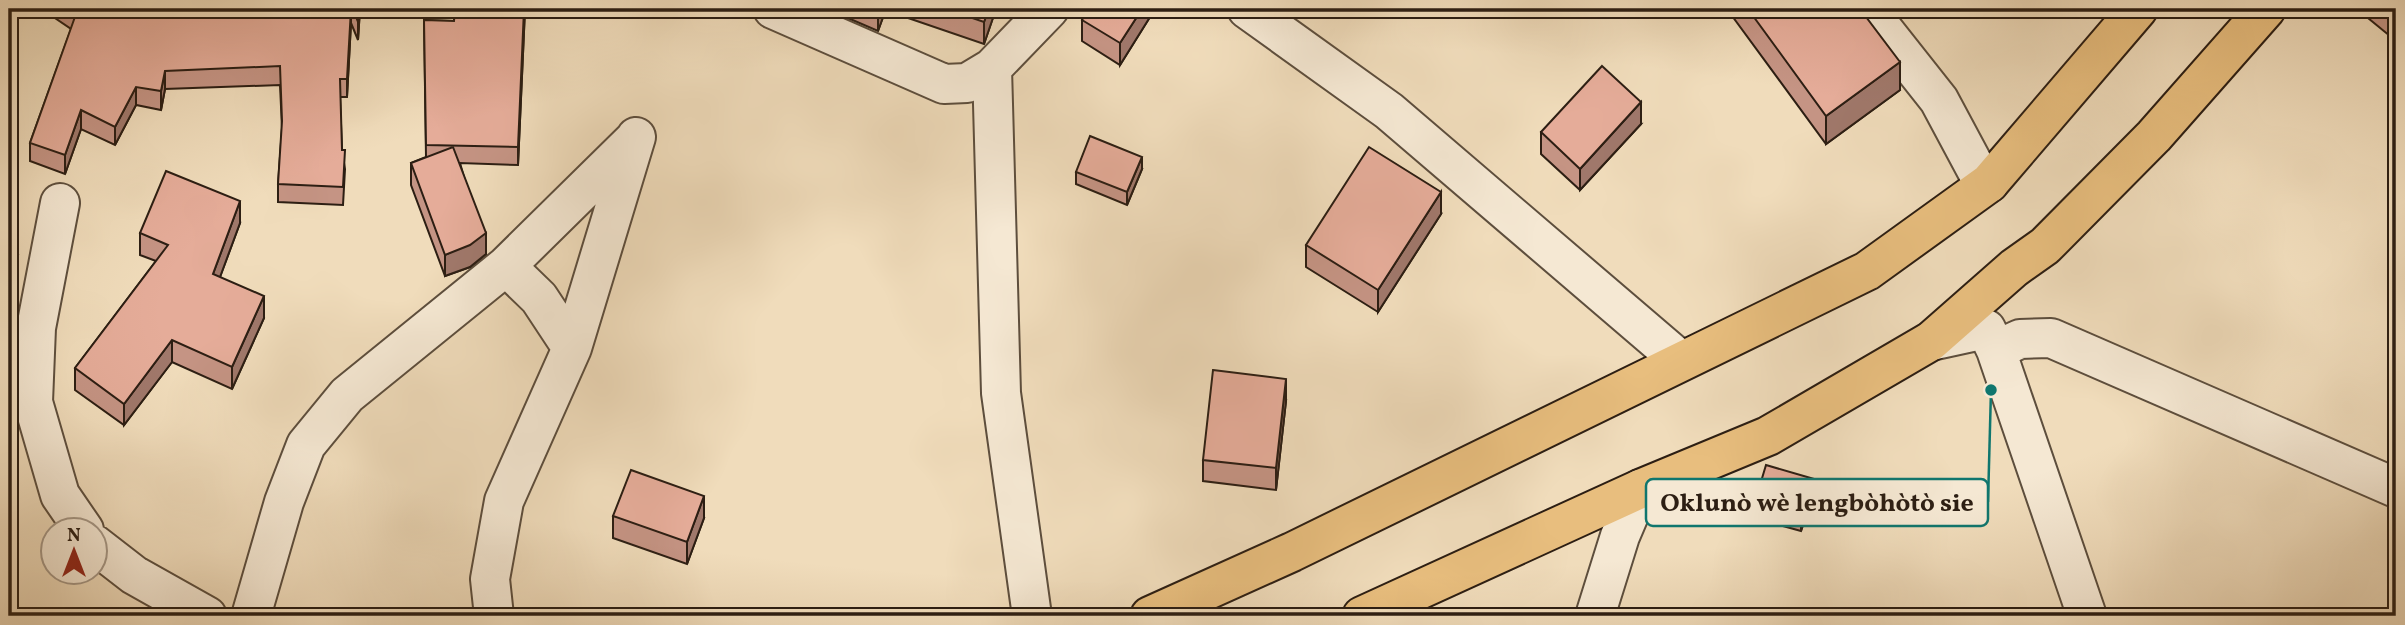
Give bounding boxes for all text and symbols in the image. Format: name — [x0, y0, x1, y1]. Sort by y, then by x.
callout: Oklunò wè lengbòhòtò sie — [1646, 479, 1988, 526]
text: Oklunò wè lengbòhòtò sie — [1660, 486, 1974, 522]
north arrow — [38, 516, 108, 586]
text: N — [67, 523, 81, 549]

